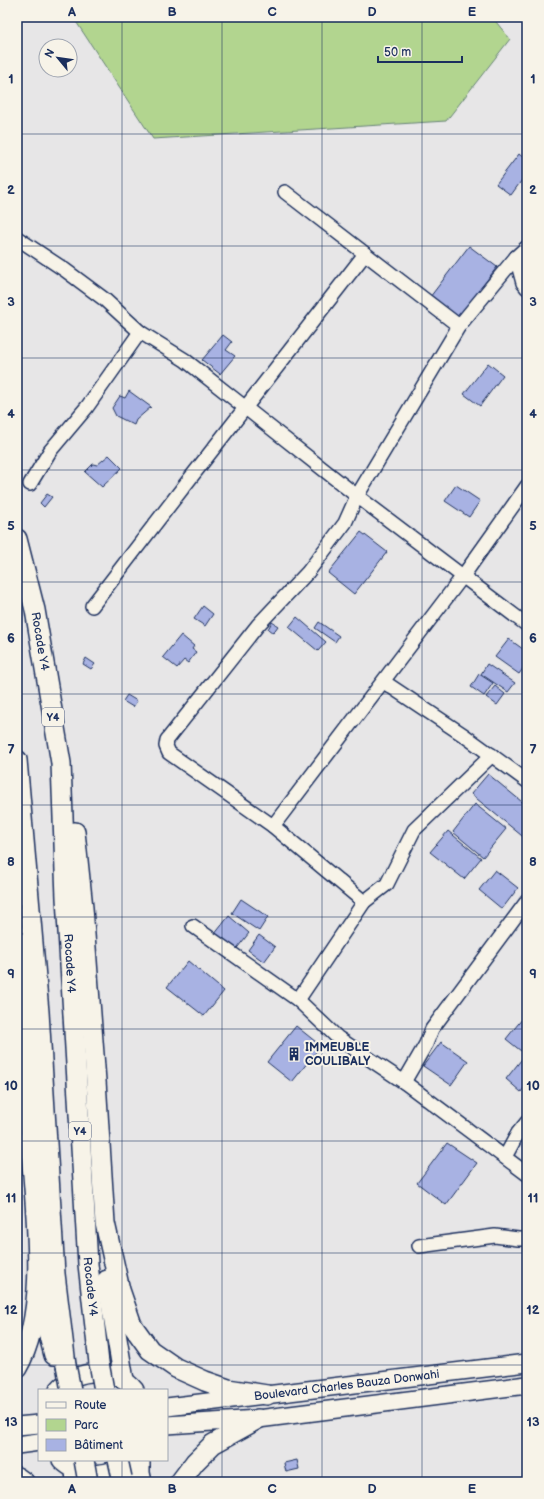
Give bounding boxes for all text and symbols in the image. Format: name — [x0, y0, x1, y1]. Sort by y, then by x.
text: A — [67, 4, 76, 20]
text: B — [167, 4, 177, 20]
text: C — [267, 4, 277, 20]
text: D — [367, 4, 377, 20]
text: E — [468, 4, 477, 20]
north arrow — [38, 38, 78, 78]
scale bar — [378, 38, 462, 64]
text: 50 m — [384, 45, 411, 60]
text: N — [42, 47, 57, 60]
text: 1 — [8, 71, 14, 87]
text: 1 — [530, 71, 536, 87]
text: 2 — [7, 182, 15, 198]
text: 2 — [529, 182, 537, 198]
text: 3 — [7, 294, 15, 310]
text: 3 — [529, 294, 537, 310]
text: 4 — [7, 406, 15, 422]
text: 4 — [529, 406, 537, 422]
text: 5 — [7, 518, 15, 534]
text: 5 — [529, 518, 537, 534]
street label: Rocade Y4 — [28, 611, 53, 673]
text: 6 — [7, 630, 15, 646]
text: 6 — [529, 630, 537, 646]
road number: Y4 — [42, 708, 64, 726]
text: 7 — [7, 742, 15, 758]
text: 7 — [529, 742, 537, 758]
text: 8 — [7, 854, 15, 870]
text: 8 — [529, 854, 537, 870]
street label: Rocade Y4 — [61, 933, 79, 994]
text: 9 — [7, 966, 15, 982]
text: 9 — [529, 966, 537, 982]
place label: IMMEUBLE COULIBALY — [305, 1040, 371, 1069]
building icon: IMMEUBLE COULIBALY — [286, 1046, 302, 1062]
text: 10 — [4, 1078, 18, 1094]
text: 10 — [526, 1078, 540, 1094]
road number: Y4 — [69, 1122, 91, 1140]
text: 11 — [6, 1190, 16, 1206]
text: 11 — [528, 1190, 538, 1206]
street label: Rocade Y4 — [80, 1257, 101, 1318]
text: 12 — [4, 1302, 18, 1318]
text: 12 — [526, 1302, 540, 1318]
street label: Boulevard Charles Bauza Donwahi — [253, 1366, 441, 1404]
legend — [38, 1389, 168, 1461]
text: Route — [74, 1398, 106, 1413]
text: 13 — [4, 1414, 18, 1430]
text: 13 — [526, 1414, 540, 1430]
text: Parc — [74, 1418, 98, 1433]
text: Bâtiment — [74, 1438, 123, 1453]
text: A — [67, 1481, 76, 1497]
text: B — [167, 1481, 177, 1497]
text: C — [267, 1481, 277, 1497]
text: D — [367, 1481, 377, 1497]
text: E — [468, 1481, 477, 1497]

